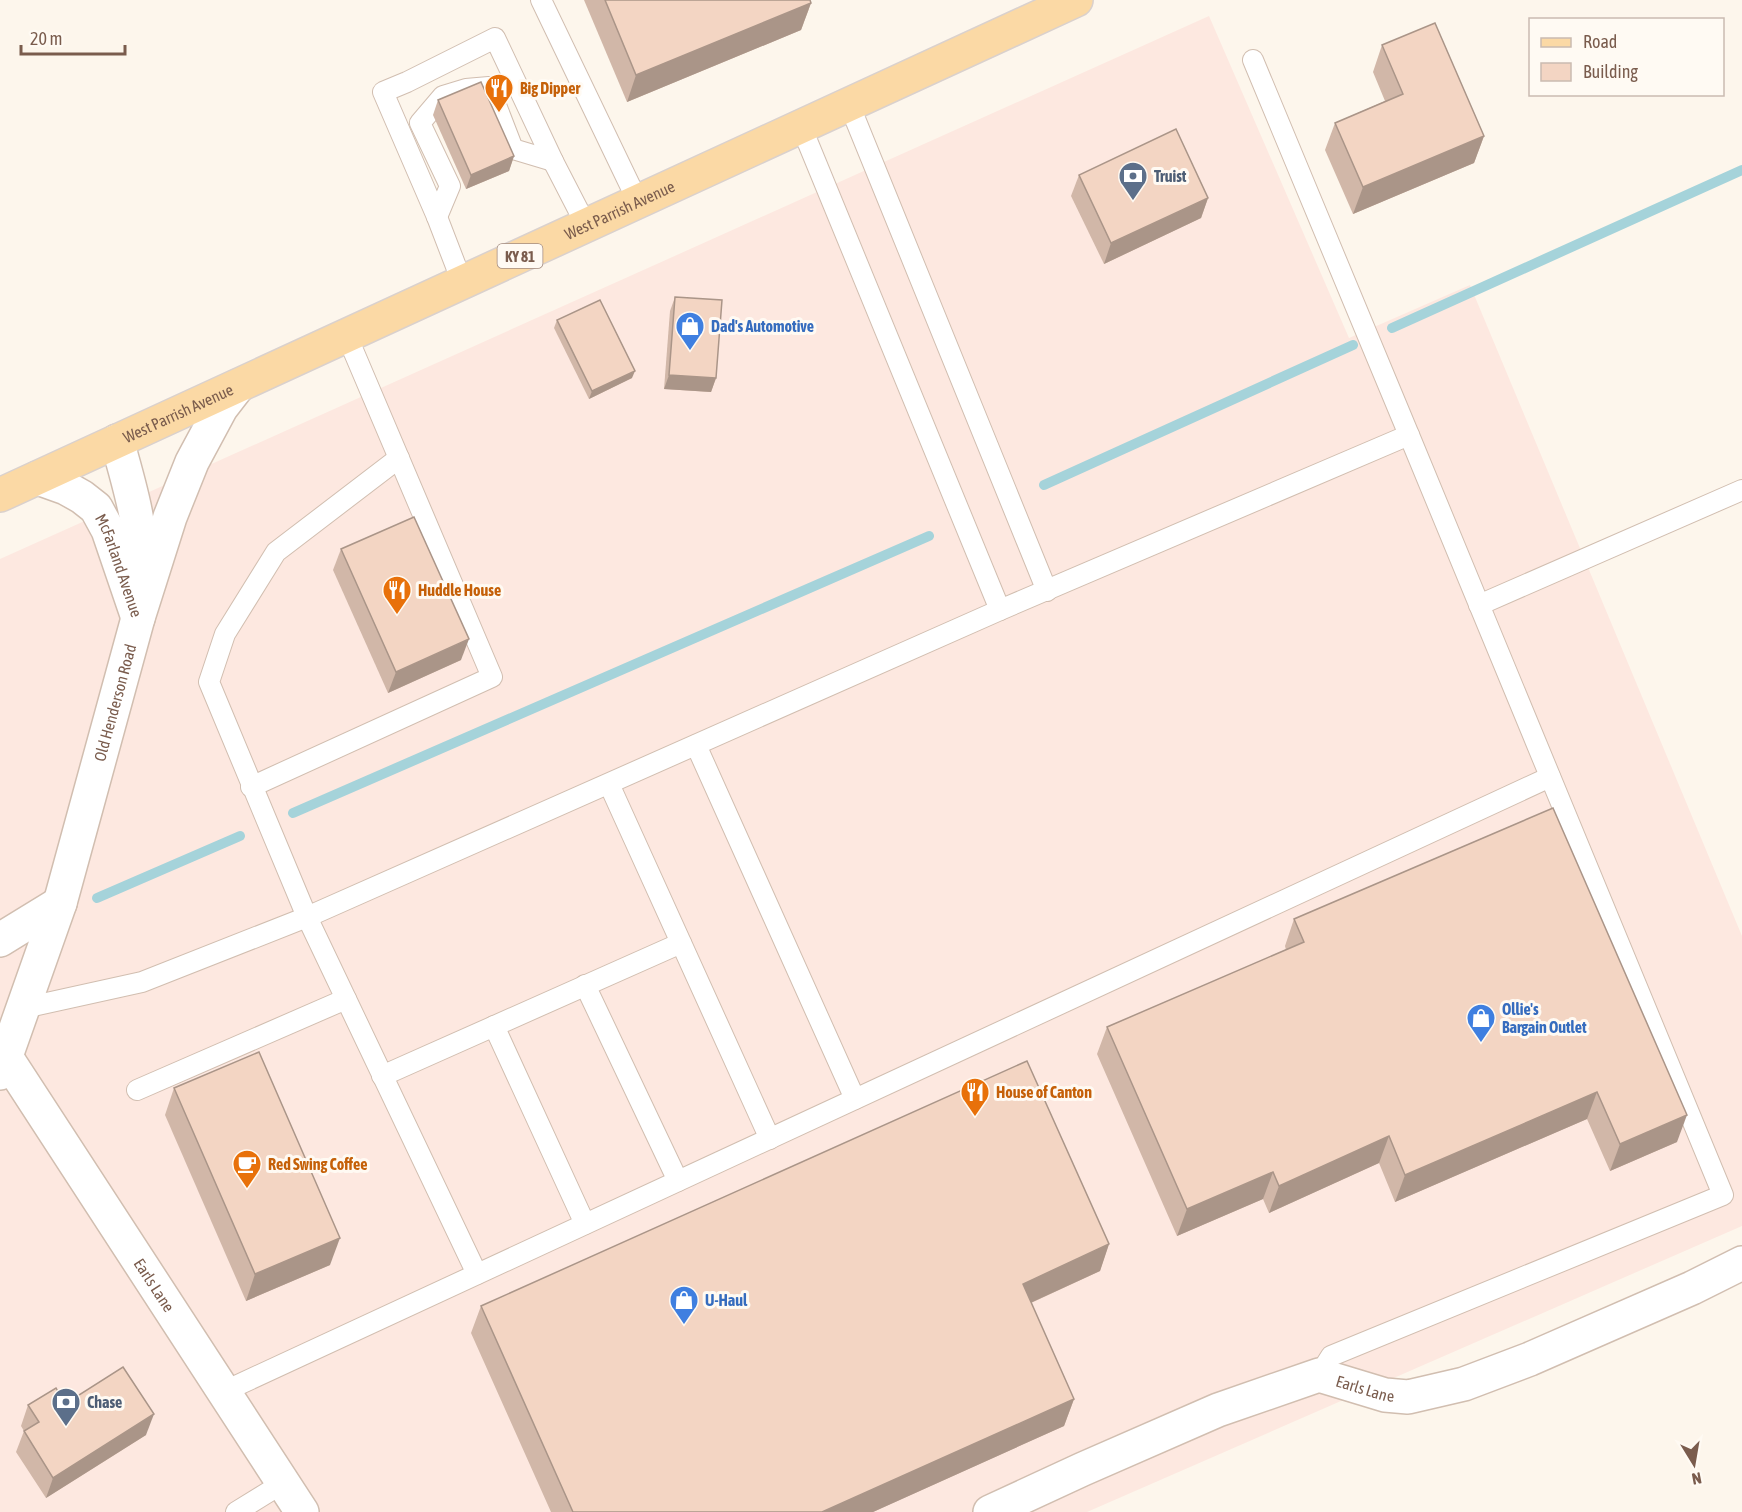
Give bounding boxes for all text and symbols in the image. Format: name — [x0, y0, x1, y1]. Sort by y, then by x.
scale bar — [21, 18, 124, 56]
legend — [1529, 18, 1724, 96]
text: 20 m — [30, 28, 62, 49]
text: Road — [1583, 31, 1617, 52]
text: Building — [1583, 61, 1638, 82]
restaurant icon: Big Dipper — [483, 72, 515, 114]
place label: Big Dipper — [520, 79, 580, 97]
bank icon: Truist — [1117, 160, 1149, 202]
place label: Truist — [1154, 167, 1187, 185]
street label: West Parrish Avenue — [562, 177, 677, 243]
road number: KY 81 — [498, 244, 542, 268]
shop icon: Dad's Automotive — [674, 310, 706, 352]
place label: Dad's Automotive — [711, 317, 814, 335]
street label: West Parrish Avenue — [120, 380, 236, 446]
street label: McFarland Avenue — [92, 511, 146, 619]
restaurant icon: Huddle House — [381, 574, 413, 616]
place label: Huddle House — [418, 581, 501, 599]
street label: Old Henderson Road — [90, 642, 139, 763]
place label: Ollie's Bargain Outlet — [1502, 1000, 1587, 1036]
shop icon: Ollie's Bargain Outlet — [1465, 1002, 1497, 1044]
restaurant icon: House of Canton — [959, 1076, 991, 1118]
place label: House of Canton — [996, 1083, 1092, 1101]
cafe icon: Red Swing Coffee — [231, 1148, 263, 1190]
place label: Red Swing Coffee — [268, 1155, 367, 1173]
street label: Earls Lane — [130, 1255, 178, 1315]
shop icon: U-Haul — [668, 1284, 700, 1326]
place label: U-Haul — [705, 1291, 748, 1309]
street label: Earls Lane — [1334, 1372, 1395, 1405]
bank icon: Chase — [50, 1386, 82, 1428]
place label: Chase — [87, 1393, 122, 1411]
north arrow — [1664, 1434, 1724, 1494]
text: N — [1691, 1469, 1703, 1488]

